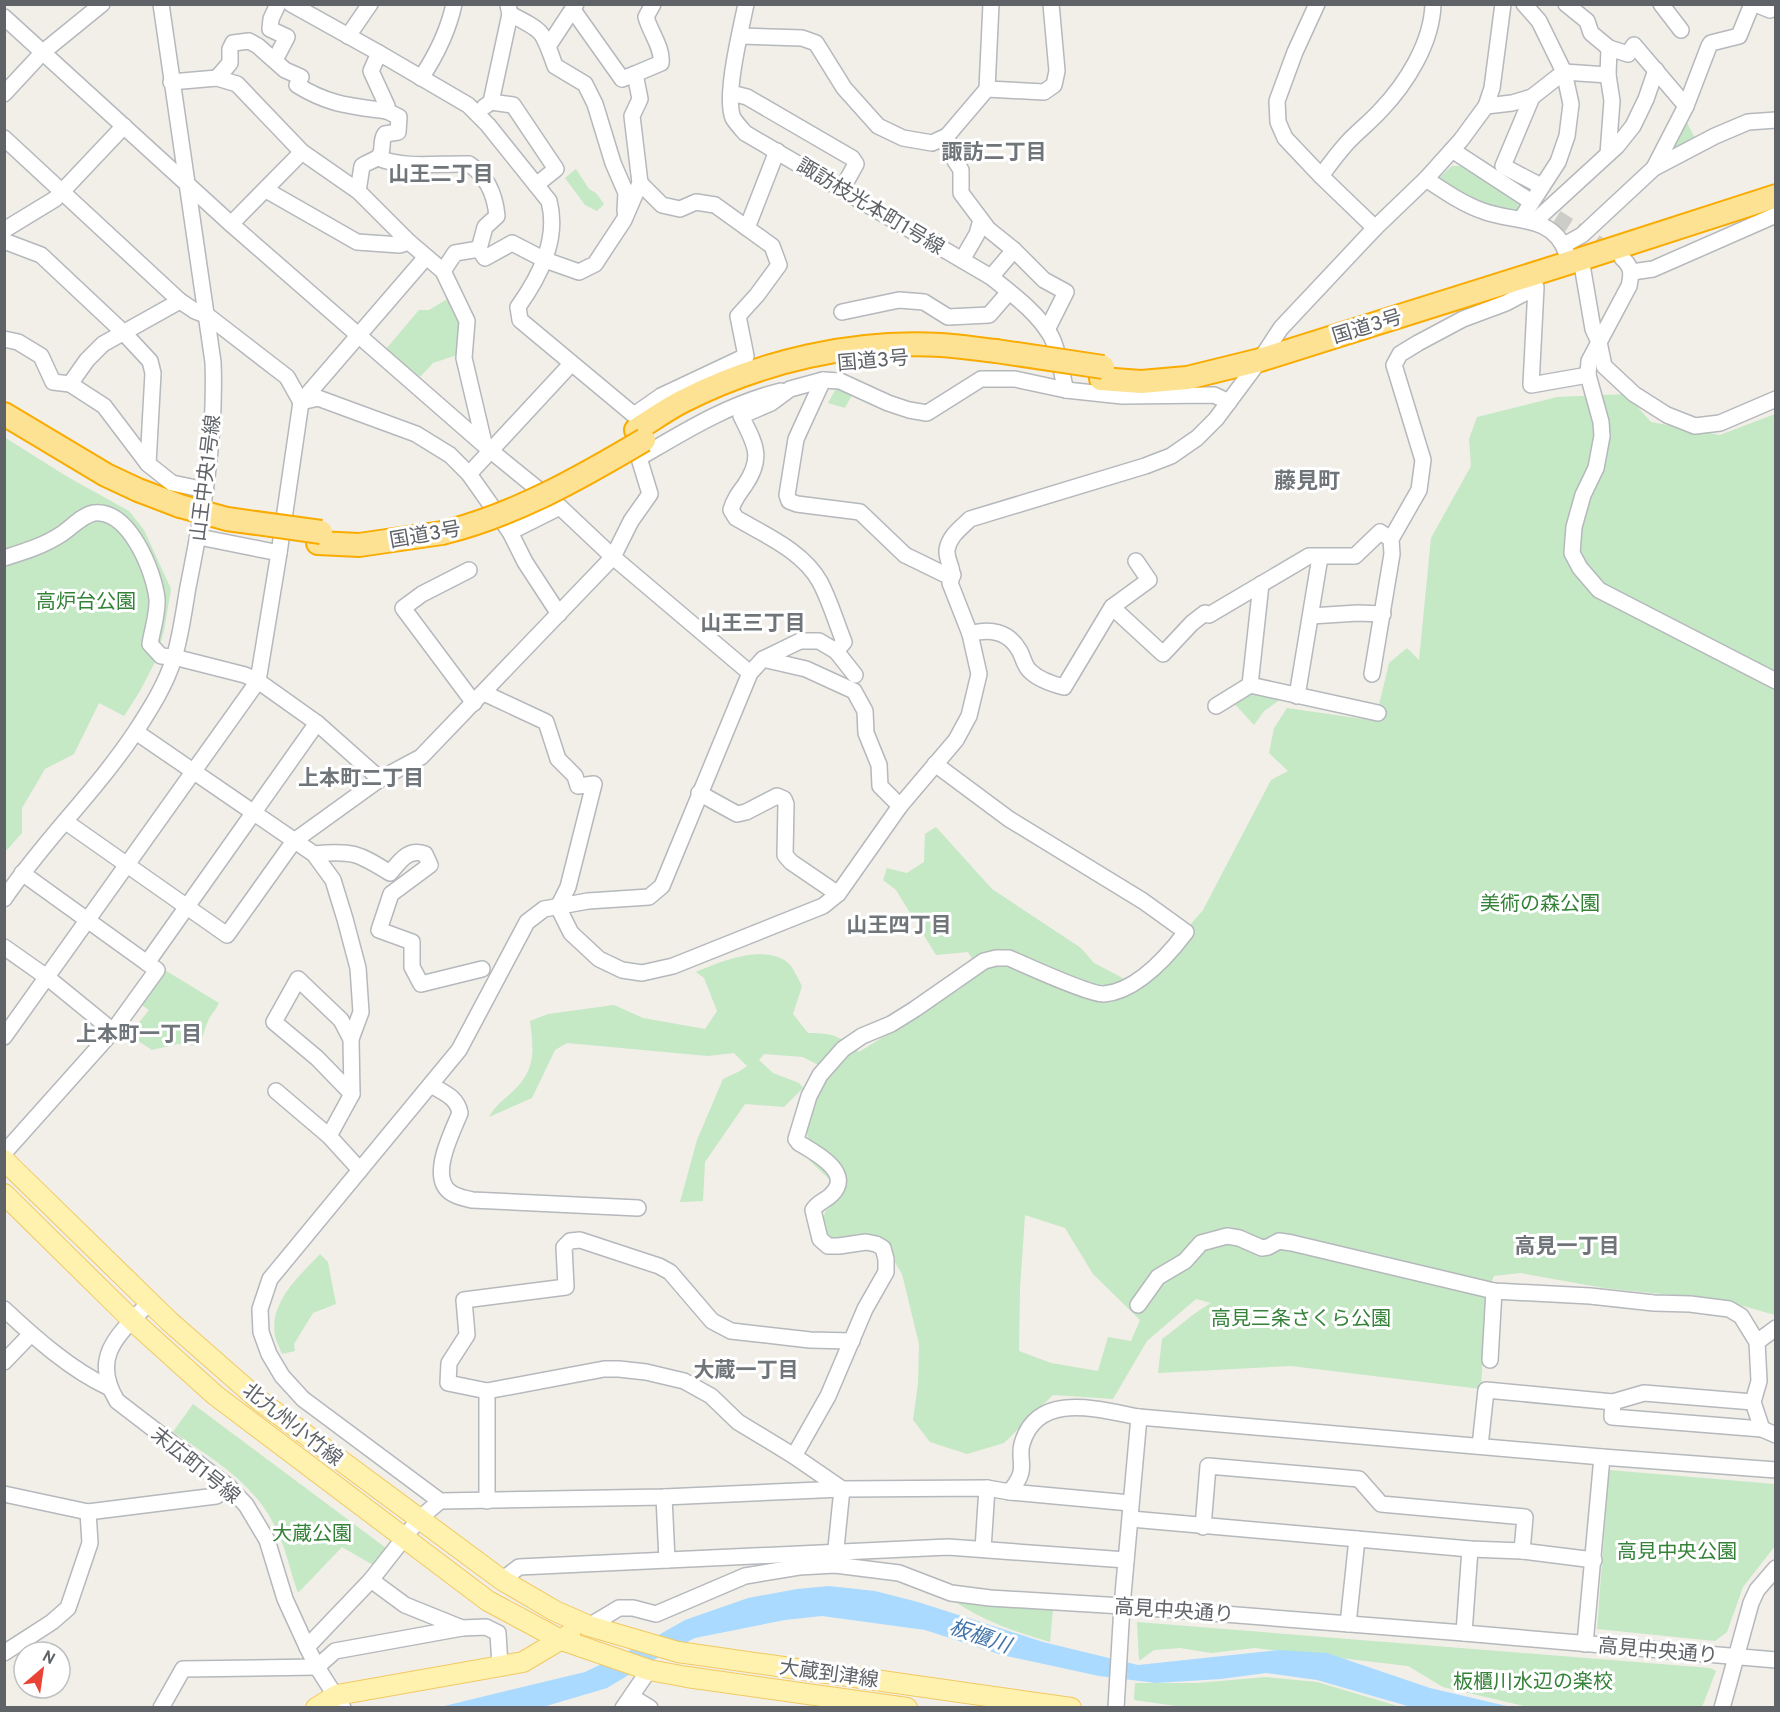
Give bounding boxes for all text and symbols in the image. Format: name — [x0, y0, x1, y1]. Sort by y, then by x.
district label: 諏訪二丁目 — [942, 140, 1047, 167]
street label: 諏訪枝光本町1号線 — [792, 153, 948, 262]
district label: 山王二丁目 — [389, 162, 494, 189]
street label: 国道3号 — [1329, 305, 1406, 351]
street label: 国道3号 — [836, 346, 910, 378]
street label: 山王中央1号線 — [186, 413, 228, 543]
district label: 藤見町 — [1274, 469, 1340, 496]
street label: 国道3号 — [388, 517, 463, 555]
park label: 高炉台公園 — [36, 590, 136, 616]
district label: 山王三丁目 — [701, 611, 806, 638]
district label: 上本町二丁目 — [298, 766, 424, 793]
park label: 美術の森公園 — [1480, 892, 1600, 918]
district label: 山王四丁目 — [847, 913, 952, 940]
district label: 上本町一丁目 — [76, 1022, 202, 1049]
district label: 高見一丁目 — [1515, 1234, 1620, 1261]
park label: 高見三条さくら公園 — [1211, 1307, 1391, 1333]
district label: 大蔵一丁目 — [694, 1358, 799, 1385]
street label: 北九州小竹線 — [236, 1378, 347, 1473]
street label: 末広町1号線 — [145, 1423, 245, 1510]
park label: 大蔵公園 — [272, 1522, 352, 1548]
park label: 高見中央公園 — [1617, 1540, 1737, 1566]
street label: 高見中央通り — [1113, 1595, 1235, 1629]
water label: 板櫃川 — [945, 1614, 1016, 1661]
street label: 高見中央通り — [1597, 1634, 1719, 1670]
north arrow — [12, 1640, 72, 1700]
text: N — [38, 1647, 58, 1670]
street label: 大蔵到津線 — [777, 1655, 880, 1695]
park label: 板櫃川水辺の楽校 — [1453, 1670, 1613, 1696]

